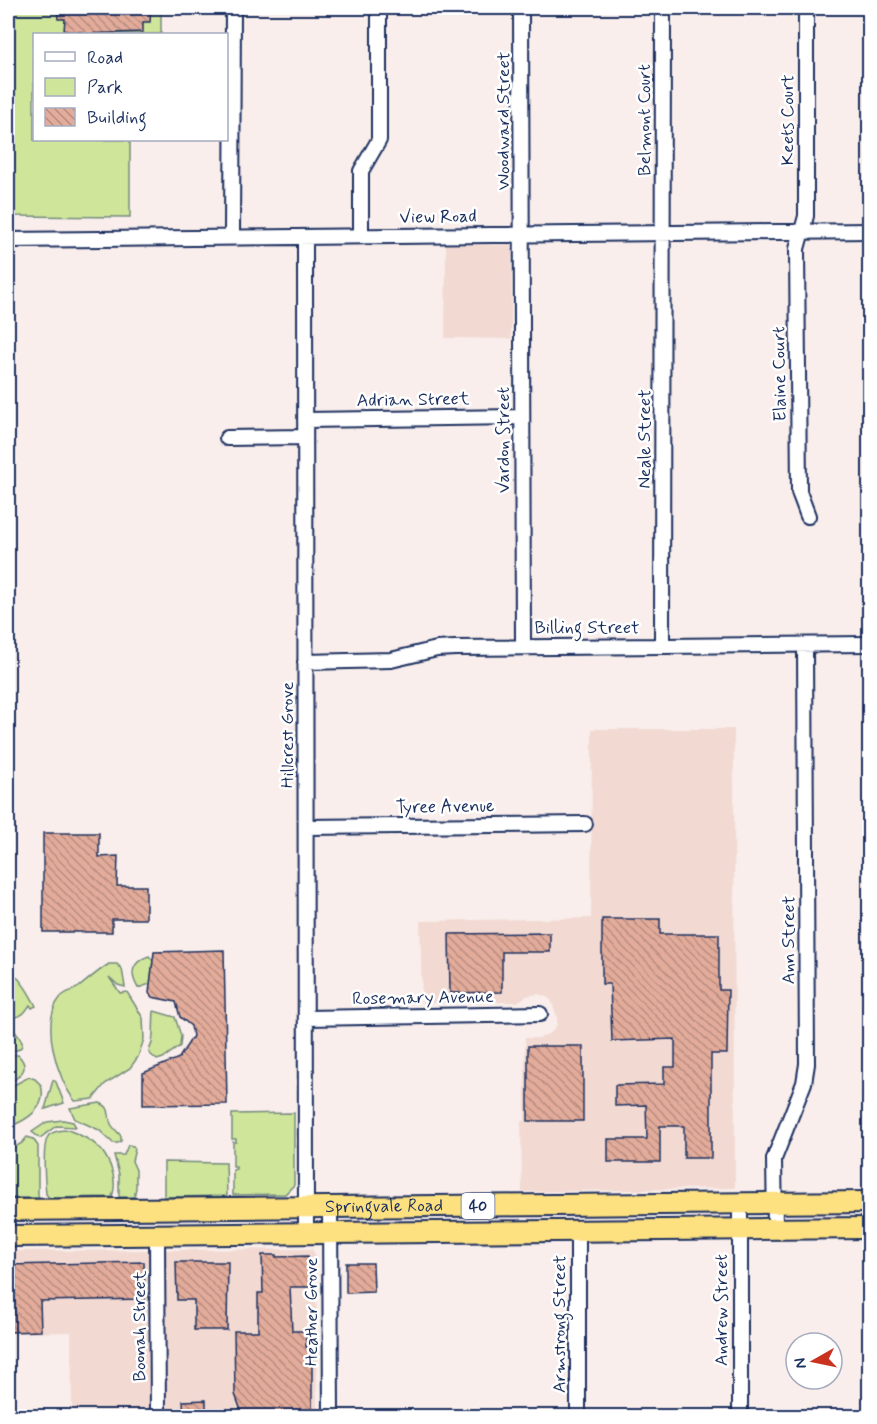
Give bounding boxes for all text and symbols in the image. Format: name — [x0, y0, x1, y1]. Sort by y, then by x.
legend — [33, 33, 228, 141]
text: Road — [87, 46, 123, 70]
street label: Woodward Street — [492, 52, 516, 190]
street label: Belmont Court — [633, 64, 657, 176]
street label: Keets Court — [776, 74, 800, 166]
text: Park — [87, 76, 123, 100]
text: Building — [87, 106, 147, 132]
street label: View Road — [399, 204, 477, 230]
street label: Elaine Court — [767, 326, 793, 422]
street label: Vardon Street — [492, 386, 516, 493]
street label: Adrian Street — [356, 387, 470, 413]
street label: Neale Street — [633, 389, 657, 489]
street label: Billing Street — [534, 616, 640, 642]
street label: Hillcrest Grove — [276, 682, 300, 788]
street label: Tyree Avenue — [395, 794, 495, 820]
street label: Ann Street — [777, 896, 801, 984]
street label: Rosemary Avenue — [352, 985, 494, 1011]
road number: 40 — [462, 1193, 494, 1219]
street label: Springvale Road — [325, 1194, 443, 1221]
street label: Andrew Street — [710, 1254, 734, 1366]
street label: Armstrong Street — [548, 1255, 574, 1393]
street label: Heather Grove — [300, 1258, 324, 1366]
street label: Boonah Street — [128, 1270, 152, 1381]
north arrow — [784, 1331, 844, 1391]
text: N — [789, 1356, 812, 1370]

